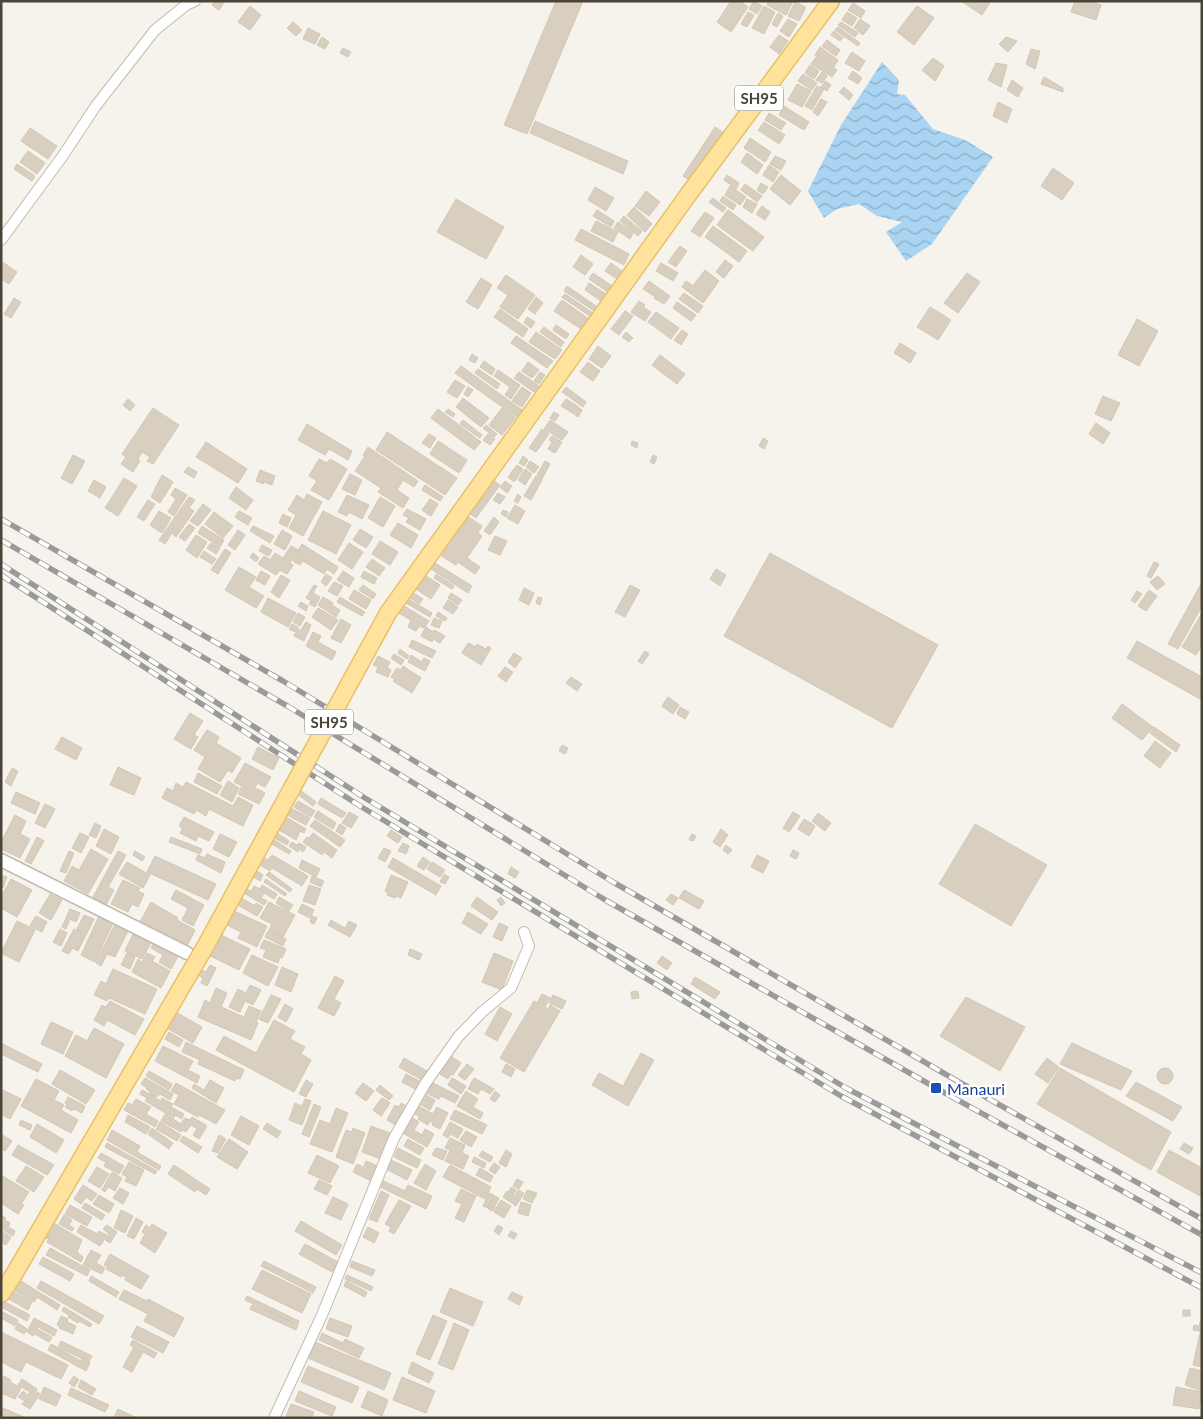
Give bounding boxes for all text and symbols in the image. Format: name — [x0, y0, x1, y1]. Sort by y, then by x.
road number: SH95 — [735, 86, 783, 110]
road number: SH95 — [305, 710, 353, 734]
place label: Manauri — [947, 1079, 1005, 1098]
marker: Manauri — [929, 1081, 943, 1095]

